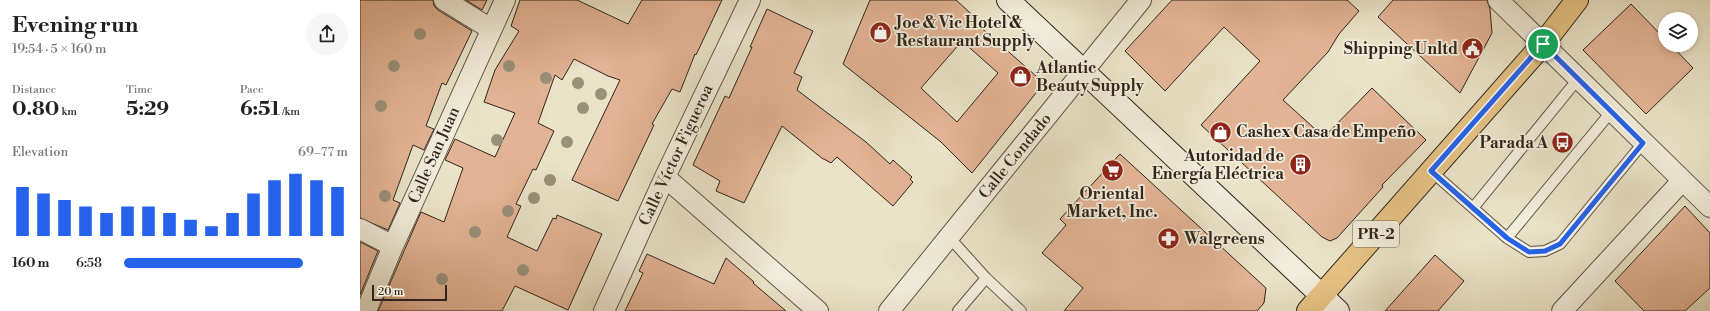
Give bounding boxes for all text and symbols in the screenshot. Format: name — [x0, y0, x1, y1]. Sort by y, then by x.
text: Evening run — [12, 12, 138, 39]
map controls — [1658, 12, 1698, 52]
button: layers — [1658, 12, 1698, 52]
button: share — [306, 13, 348, 55]
place label: Joe & Vic Hotel & Restaurant Supply — [894, 13, 1036, 51]
shop icon: Joe & Vic Hotel & Restaurant Supply — [868, 19, 894, 45]
pin — [1526, 27, 1560, 61]
icon: arrive — [1532, 33, 1554, 55]
public building icon: Shipping Unltd — [1460, 36, 1486, 62]
place label: Shipping Unltd — [1344, 39, 1458, 59]
text: 19:54 · 5 × 160 m — [12, 41, 106, 57]
place label: Atlantic Beauty Supply — [1035, 58, 1145, 96]
shop icon: Atlantic Beauty Supply — [1008, 64, 1034, 90]
street label: Calle Víctor Figueroa — [635, 80, 718, 229]
text: Distance — [12, 83, 56, 97]
text: Time — [126, 83, 153, 97]
text: Pace — [240, 83, 264, 97]
text: 0.80 — [12, 97, 59, 122]
text: 5:29 — [126, 97, 169, 122]
text: 6:51 — [240, 97, 280, 122]
street label: Calle San Juan — [404, 103, 464, 206]
text: km — [59, 105, 77, 119]
text: /km — [280, 105, 300, 119]
street label: Calle Condado — [974, 109, 1056, 203]
shop icon: Cashex Casa de Empeño — [1208, 119, 1234, 145]
place label: Cashex Casa de Empeño — [1236, 122, 1416, 142]
bus stop icon: Parada A — [1550, 130, 1576, 156]
place label: Parada A — [1479, 133, 1549, 153]
text: Elevation — [12, 144, 68, 160]
text: 69–77 m — [298, 144, 348, 160]
place label: Autoridad de Energía Eléctrica — [1152, 146, 1284, 184]
building icon: Autoridad de Energía Eléctrica — [1287, 152, 1313, 178]
supermarket icon: Oriental Market, Inc. — [1099, 158, 1125, 184]
place label: Oriental Market, Inc. — [1066, 184, 1158, 222]
road number: PR-2 — [1353, 221, 1399, 247]
pharmacy icon: Walgreens — [1156, 226, 1182, 252]
place label: Walgreens — [1183, 229, 1265, 249]
text: 160 m — [12, 255, 49, 271]
text: 6:58 — [76, 255, 102, 271]
scale bar — [372, 283, 447, 302]
text: 20 m — [378, 285, 403, 299]

